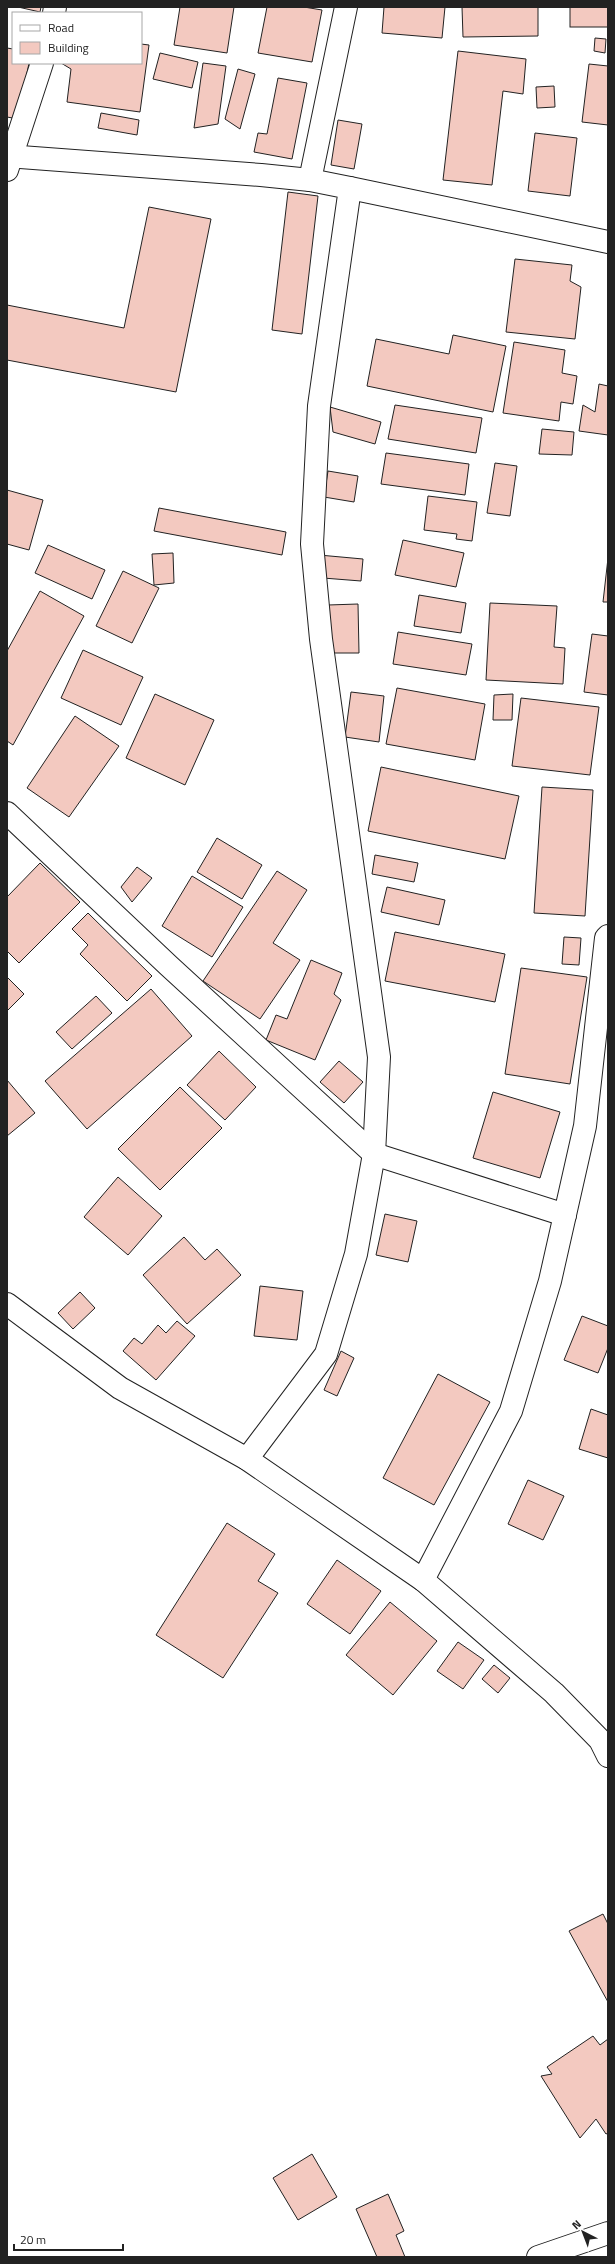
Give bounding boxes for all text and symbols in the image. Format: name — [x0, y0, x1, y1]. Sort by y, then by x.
legend — [12, 12, 142, 64]
text: Road — [48, 18, 74, 37]
text: Building — [48, 38, 89, 57]
north arrow — [563, 2212, 603, 2252]
text: N — [568, 2216, 584, 2233]
scale bar — [14, 2226, 123, 2252]
text: 20 m — [20, 2230, 46, 2249]

